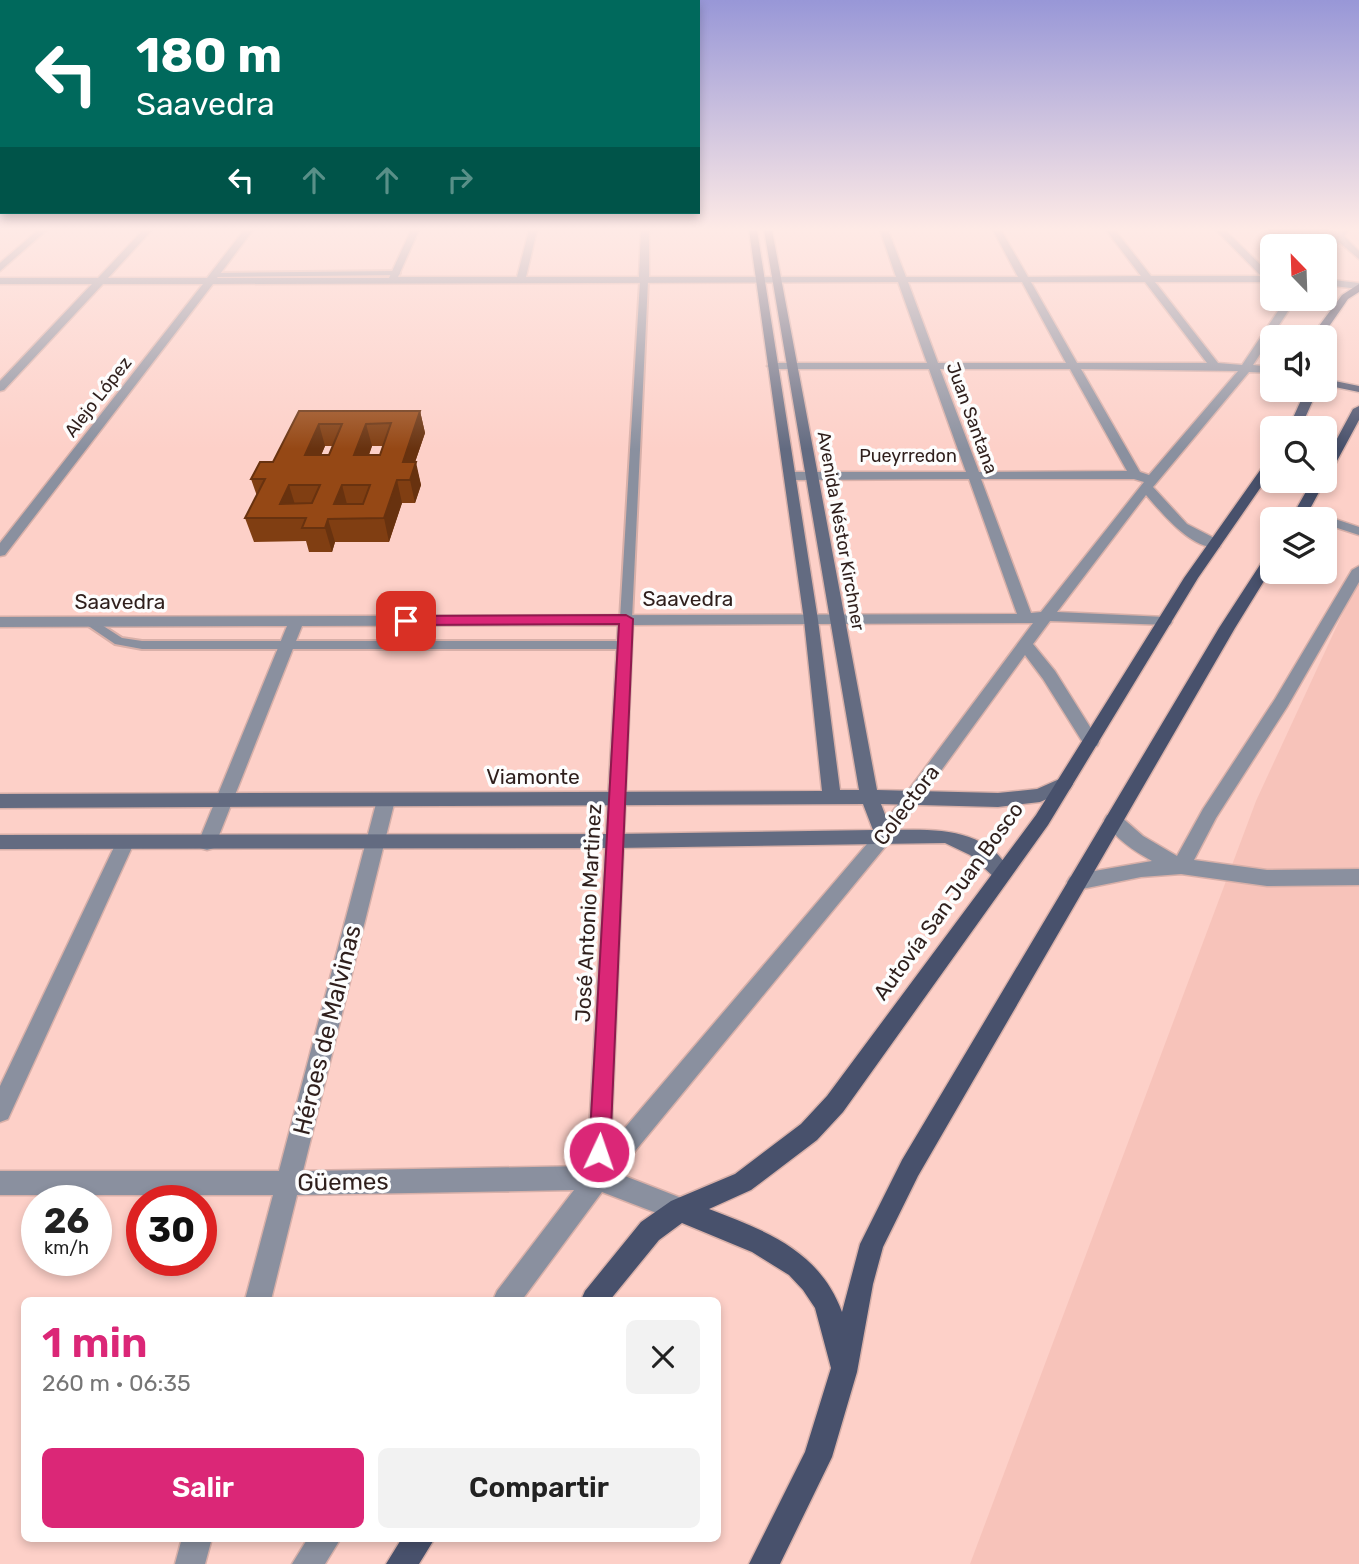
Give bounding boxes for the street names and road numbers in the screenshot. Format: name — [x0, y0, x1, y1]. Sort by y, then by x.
street label: Alejo López — [60, 352, 136, 442]
street label: Juan Santana — [942, 359, 1002, 477]
street label: Avenida Néstor Kirchner — [813, 430, 869, 633]
street label: Pueyrredon — [859, 445, 957, 467]
street label: Saavedra — [643, 586, 733, 611]
street label: Saavedra — [75, 589, 165, 614]
street label: Colectora — [868, 760, 944, 850]
street label: Viamonte — [486, 764, 580, 789]
street label: Autovía San Juan Bosco — [868, 797, 1028, 1005]
street label: José Antonio Martinez — [570, 803, 606, 1023]
street label: Héroes de Malvinas — [287, 922, 367, 1138]
street label: Güemes — [297, 1167, 389, 1197]

